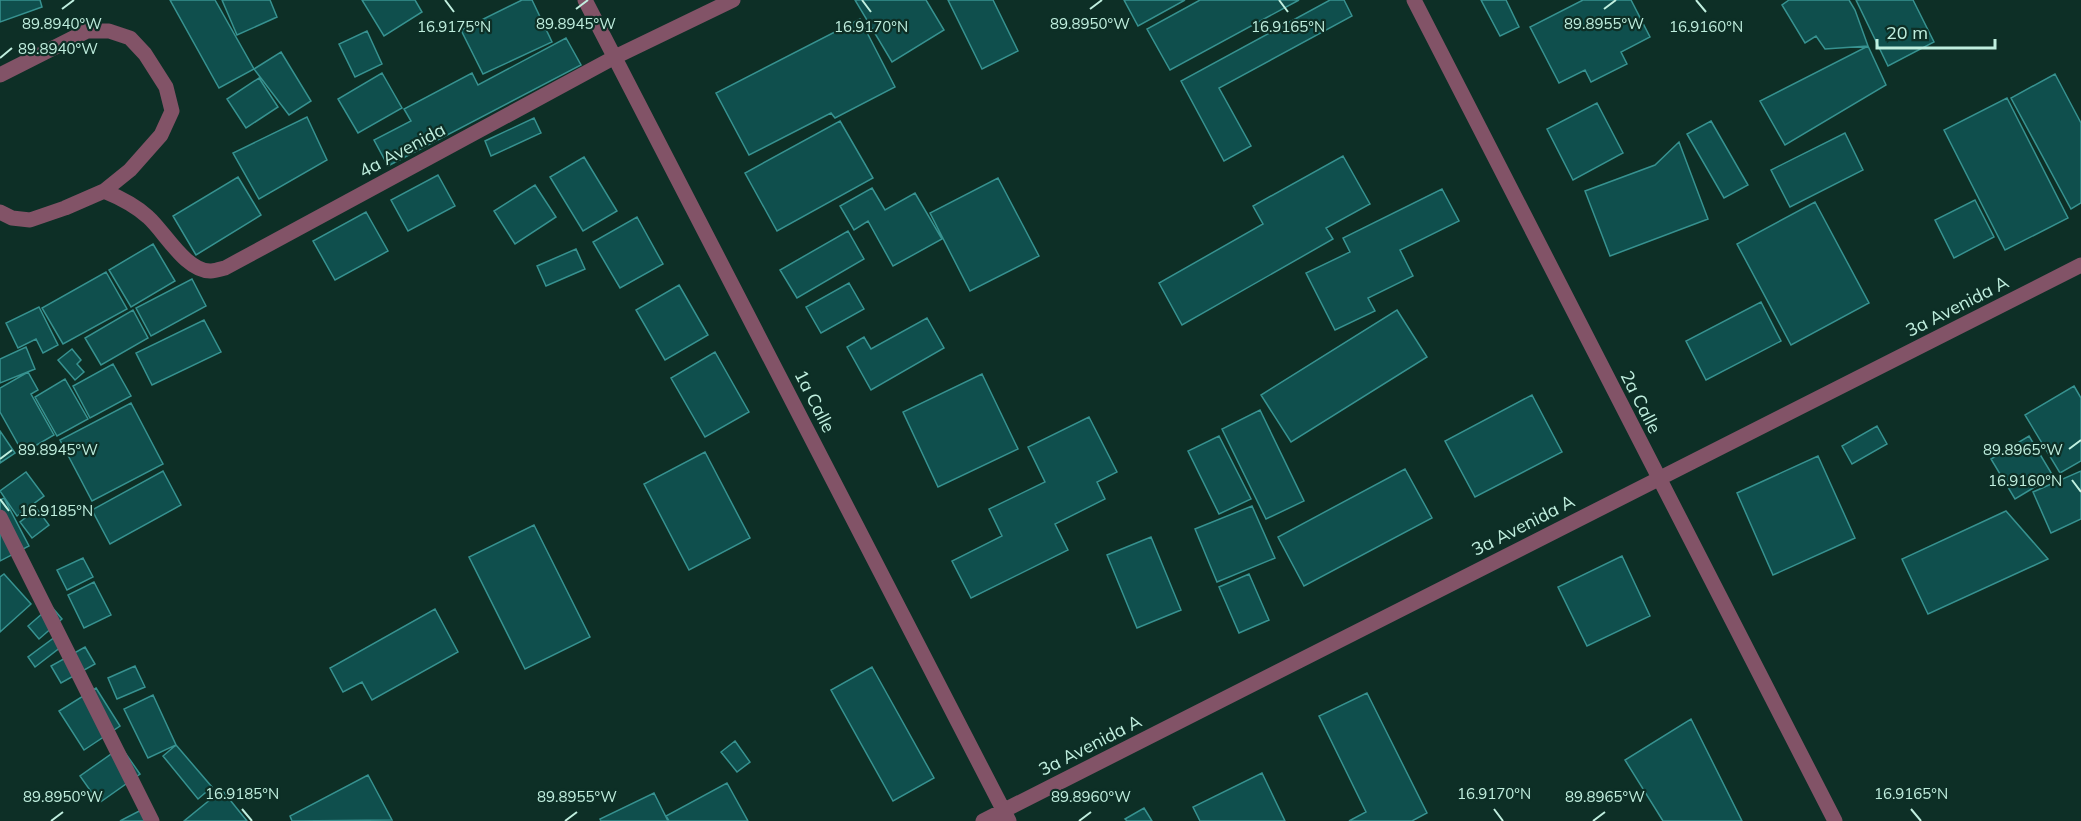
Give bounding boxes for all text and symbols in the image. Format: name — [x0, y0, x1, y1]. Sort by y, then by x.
scale bar — [1877, 12, 1996, 50]
text: 89.8940°W — [22, 14, 102, 33]
text: 89.8945°W — [536, 14, 616, 33]
text: 89.8950°W — [1050, 14, 1130, 33]
text: 89.8955°W — [1564, 14, 1644, 33]
text: 16.9175°N — [417, 17, 491, 36]
text: 16.9170°N — [834, 17, 908, 36]
text: 16.9165°N — [1251, 17, 1325, 36]
text: 16.9160°N — [1669, 17, 1743, 36]
text: 20 m — [1886, 21, 1928, 44]
text: 89.8940°W — [18, 39, 98, 58]
street label: 4a Avenida — [355, 118, 449, 182]
street label: 3a Avenida A — [1902, 270, 2012, 342]
street label: 1a Calle — [789, 366, 841, 436]
street label: 2a Calle — [1615, 367, 1667, 437]
text: 89.8945°W — [18, 440, 98, 459]
text: 89.8965°W — [1983, 440, 2063, 459]
text: 16.9160°N — [1988, 471, 2062, 490]
street label: 3a Avenida A — [1468, 489, 1578, 561]
text: 16.9185°N — [19, 501, 93, 520]
street label: 3a Avenida A — [1035, 709, 1145, 781]
text: 16.9185°N — [205, 784, 279, 803]
text: 16.9170°N — [1457, 784, 1531, 803]
text: 16.9165°N — [1874, 784, 1948, 803]
text: 89.8950°W — [23, 787, 103, 806]
text: 89.8955°W — [537, 787, 617, 806]
text: 89.8960°W — [1051, 787, 1131, 806]
text: 89.8965°W — [1565, 787, 1645, 806]

